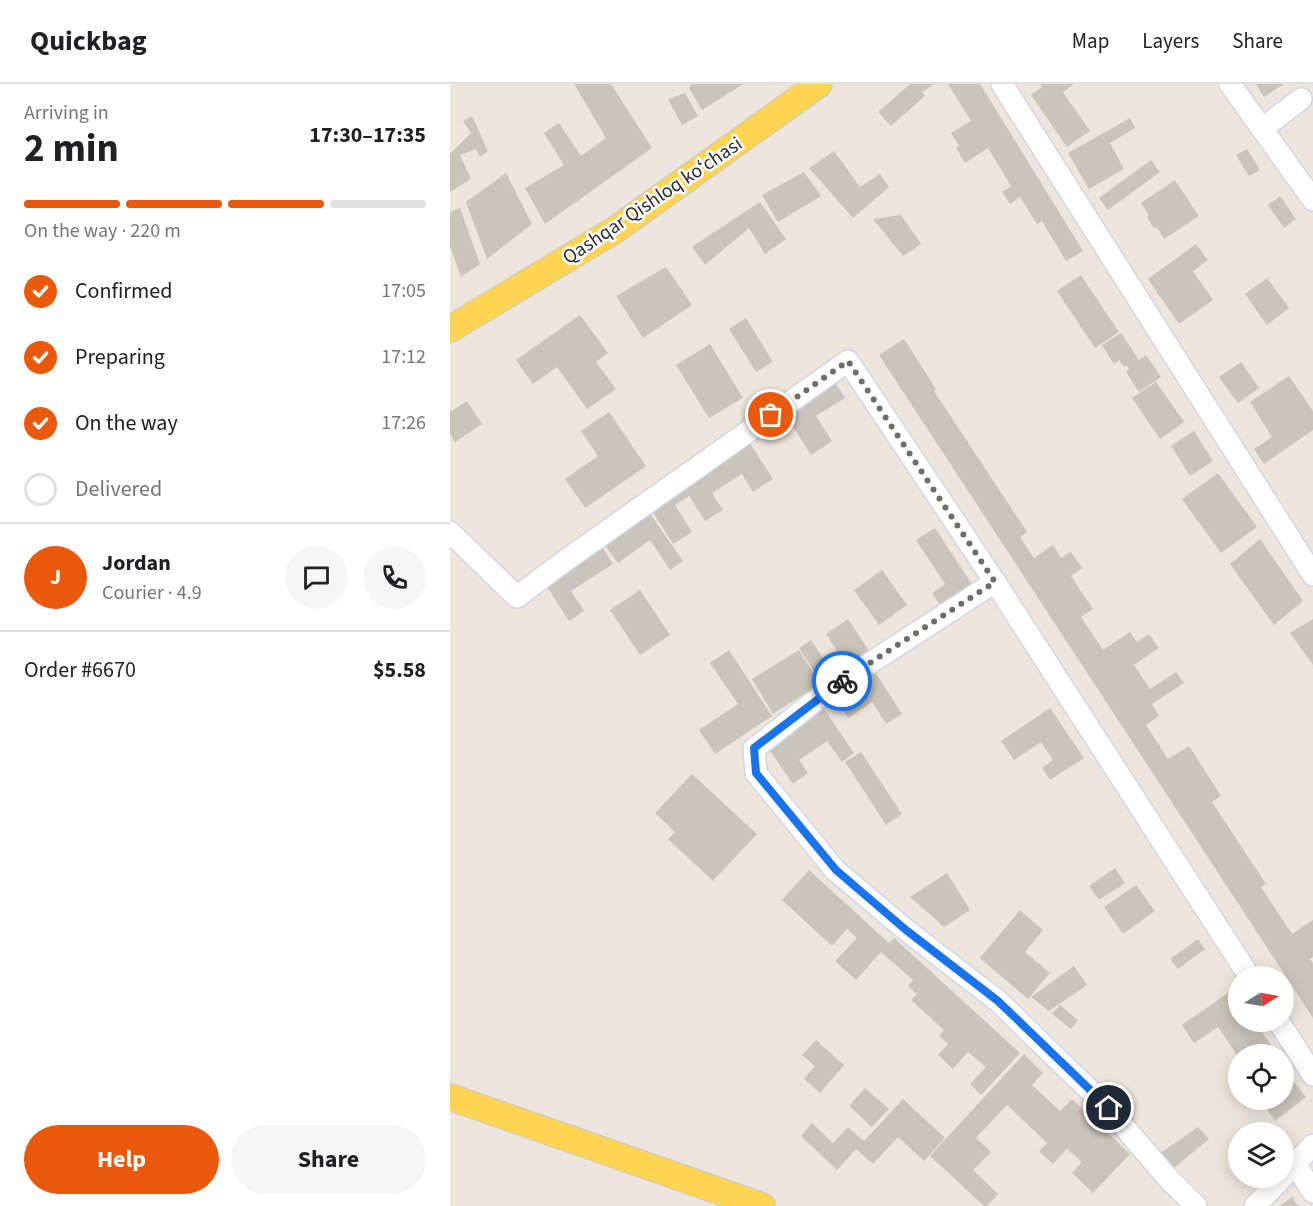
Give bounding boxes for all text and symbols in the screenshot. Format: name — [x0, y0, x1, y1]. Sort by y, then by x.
text: Quickbag — [30, 21, 147, 61]
text: Map — [1072, 26, 1109, 56]
text: Layers — [1142, 26, 1199, 56]
text: Share — [1232, 26, 1283, 56]
text: Arriving in — [24, 99, 109, 127]
text: 17:30–17:35 — [309, 119, 426, 151]
text: 2 min — [24, 121, 119, 177]
street label: Qashqar Qishloq koʻchasi — [557, 130, 748, 271]
text: On the way · 220 m — [24, 217, 181, 245]
icon: check — [24, 275, 57, 308]
text: Confirmed — [75, 275, 172, 307]
text: 17:05 — [381, 277, 426, 305]
icon: check — [24, 341, 57, 374]
text: Preparing — [75, 341, 165, 373]
text: 17:12 — [381, 343, 426, 371]
pin — [745, 389, 796, 440]
icon: bag — [754, 398, 787, 431]
icon: check — [24, 407, 57, 440]
text: On the way — [75, 407, 178, 439]
text: 17:26 — [381, 409, 426, 437]
text: Delivered — [75, 473, 162, 505]
button: chat — [285, 546, 348, 609]
button: phone — [363, 546, 426, 609]
text: Jordan — [102, 547, 171, 579]
text: J — [50, 561, 61, 593]
text: Courier · 4.9 — [102, 579, 202, 607]
courier — [812, 651, 872, 711]
text: Order #6670 — [24, 654, 136, 686]
text: $5.58 — [373, 654, 426, 686]
icon: bike — [826, 665, 859, 698]
north arrow — [1228, 966, 1294, 1032]
map controls — [1228, 966, 1294, 1188]
button: locate — [1228, 1044, 1294, 1110]
pin — [1083, 1082, 1134, 1133]
icon: home — [1092, 1091, 1125, 1124]
button: layers — [1228, 1122, 1294, 1188]
button: Help — [24, 1125, 219, 1194]
button: Share — [231, 1125, 426, 1194]

